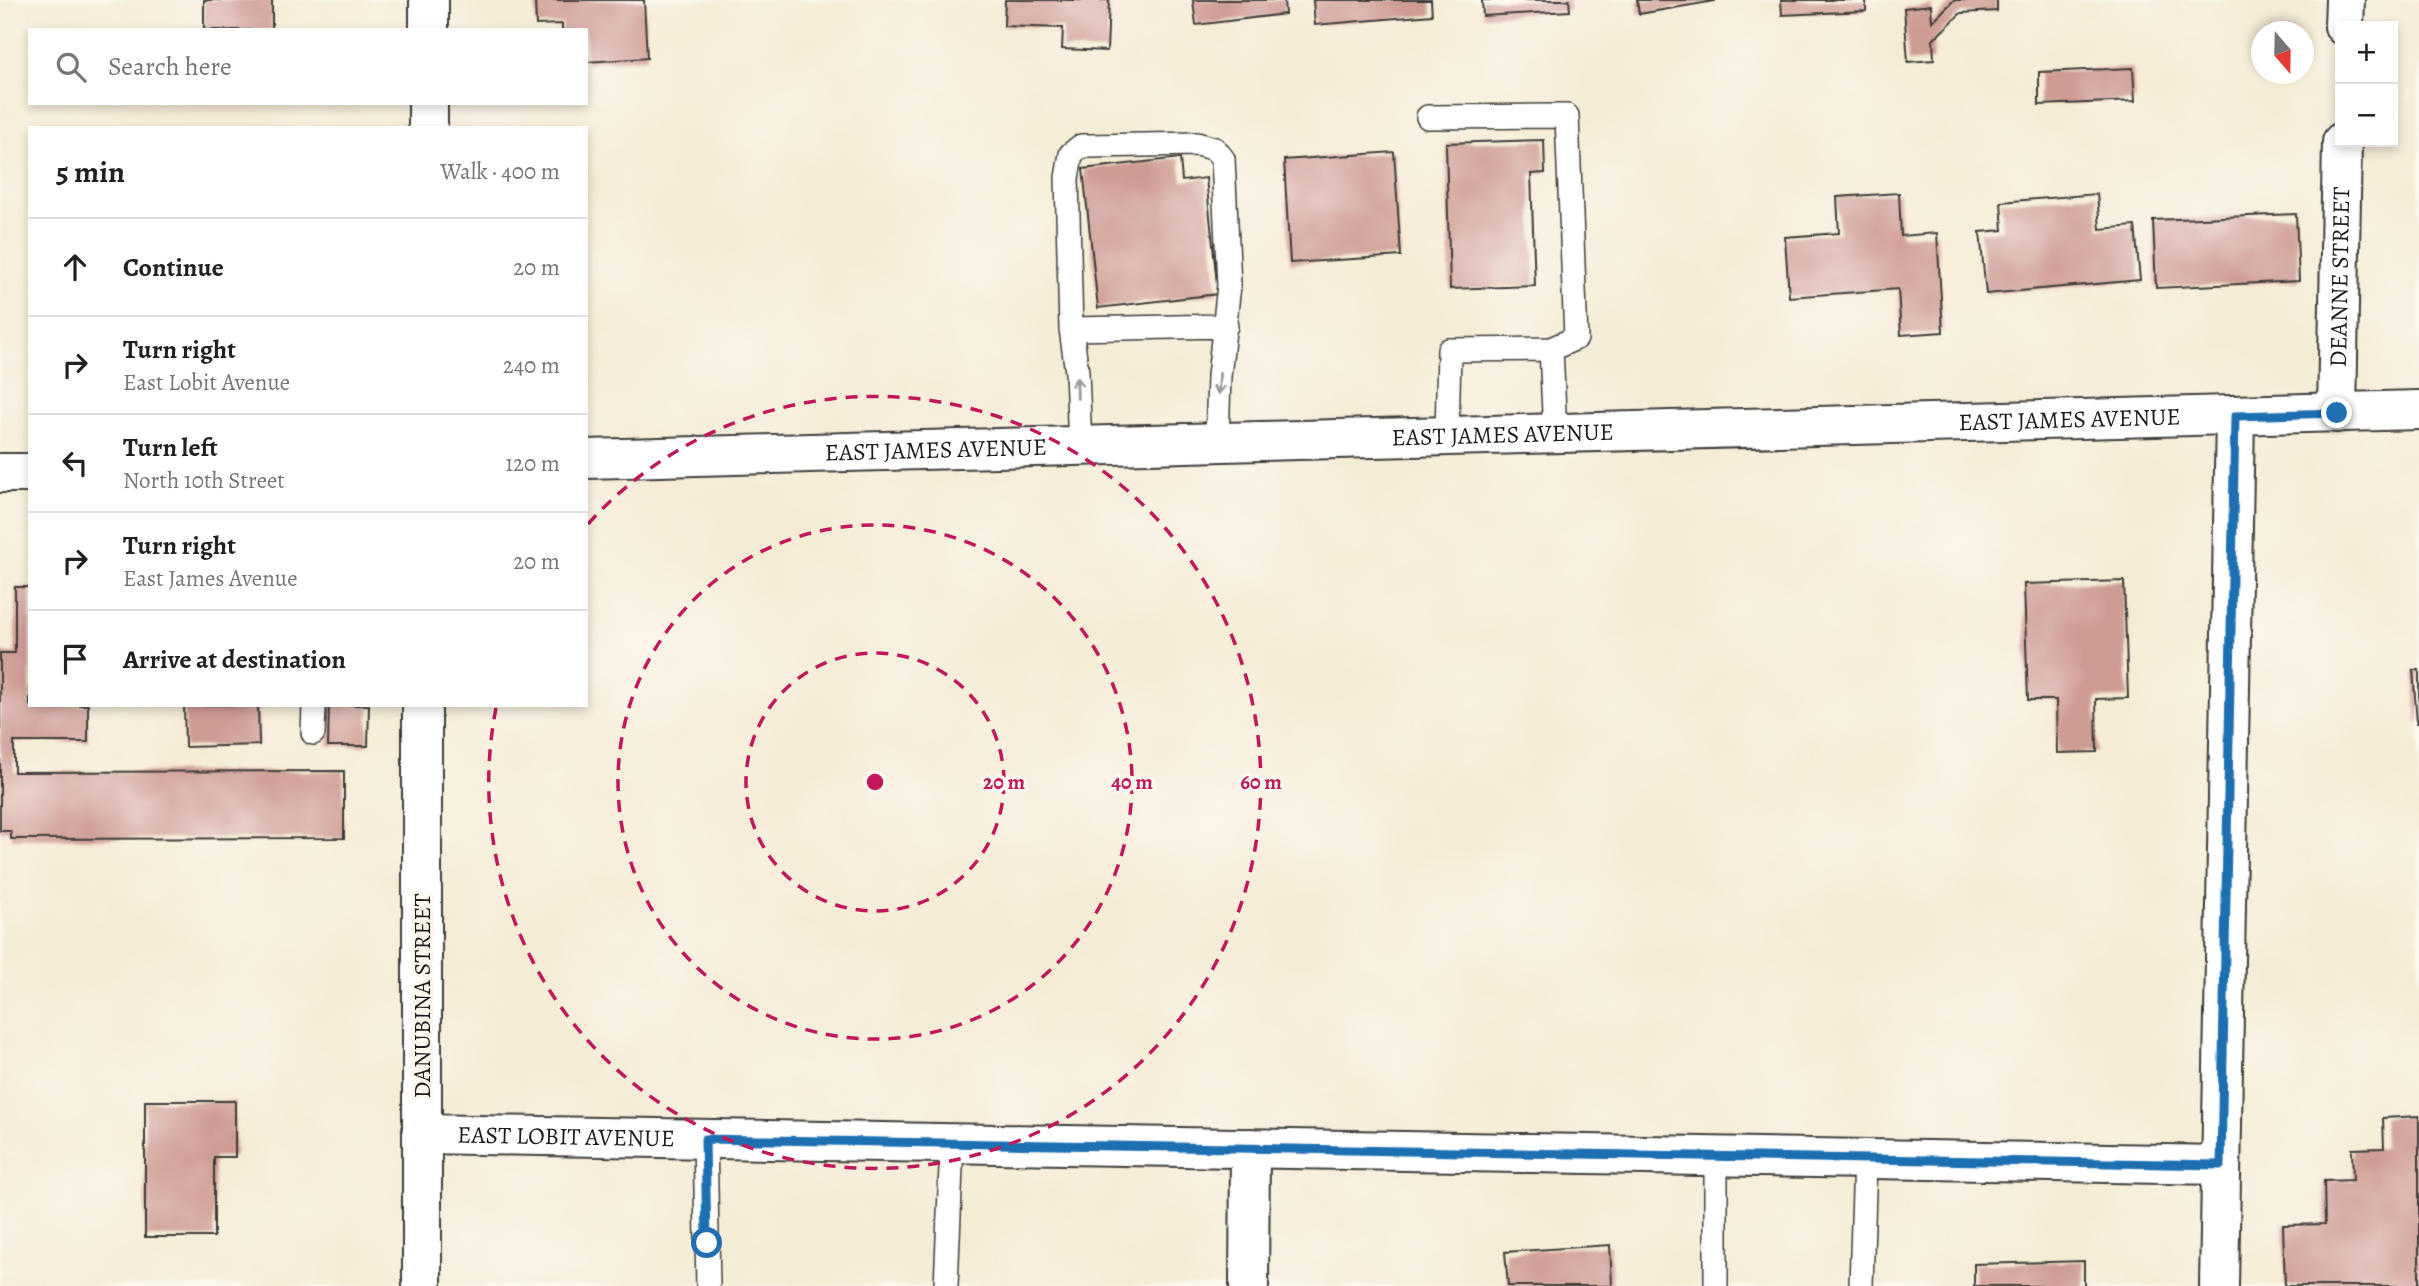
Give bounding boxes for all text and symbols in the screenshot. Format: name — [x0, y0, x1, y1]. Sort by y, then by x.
north arrow — [2251, 21, 2314, 84]
map controls — [2335, 21, 2398, 147]
button: + — [2335, 21, 2398, 84]
search box — [28, 28, 588, 105]
icon: search — [52, 48, 90, 86]
text: Search here — [108, 49, 232, 84]
button: − — [2335, 84, 2398, 147]
text: 5 min — [56, 152, 125, 192]
text: Walk · 400 m — [440, 156, 560, 187]
street label: DEANNE STREET — [2322, 186, 2357, 368]
icon: ahead — [56, 248, 94, 286]
text: Continue — [123, 250, 224, 285]
text: 20 m — [513, 252, 560, 283]
text: Turn right — [123, 332, 236, 367]
icon: right — [56, 346, 94, 384]
text: 240 m — [503, 350, 560, 381]
text: East Lobit Avenue — [123, 367, 290, 398]
one-way arrow — [1212, 372, 1225, 395]
one-way arrow — [1071, 376, 1084, 399]
route end — [2321, 397, 2352, 428]
street label: EAST JAMES AVENUE — [1958, 400, 2181, 438]
street label: EAST JAMES AVENUE — [1391, 416, 1614, 453]
text: Turn left — [123, 430, 218, 465]
street label: EAST JAMES AVENUE — [824, 431, 1047, 469]
icon: left — [56, 444, 94, 482]
text: 120 m — [505, 448, 560, 479]
text: North 10th Street — [123, 465, 285, 496]
text: Turn right — [123, 528, 236, 563]
icon: right — [56, 542, 94, 580]
text: 20 m — [513, 546, 560, 577]
text: East James Avenue — [123, 563, 298, 594]
icon: arrive — [56, 640, 94, 678]
text: Arrive at destination — [123, 642, 346, 677]
text: 20 m — [983, 768, 1025, 796]
text: 40 m — [1111, 768, 1153, 796]
text: 60 m — [1240, 768, 1282, 796]
centre of rings — [863, 770, 887, 794]
street label: DANUBINA STREET — [406, 894, 438, 1098]
street label: EAST LOBIT AVENUE — [457, 1119, 675, 1154]
route start — [691, 1227, 722, 1258]

